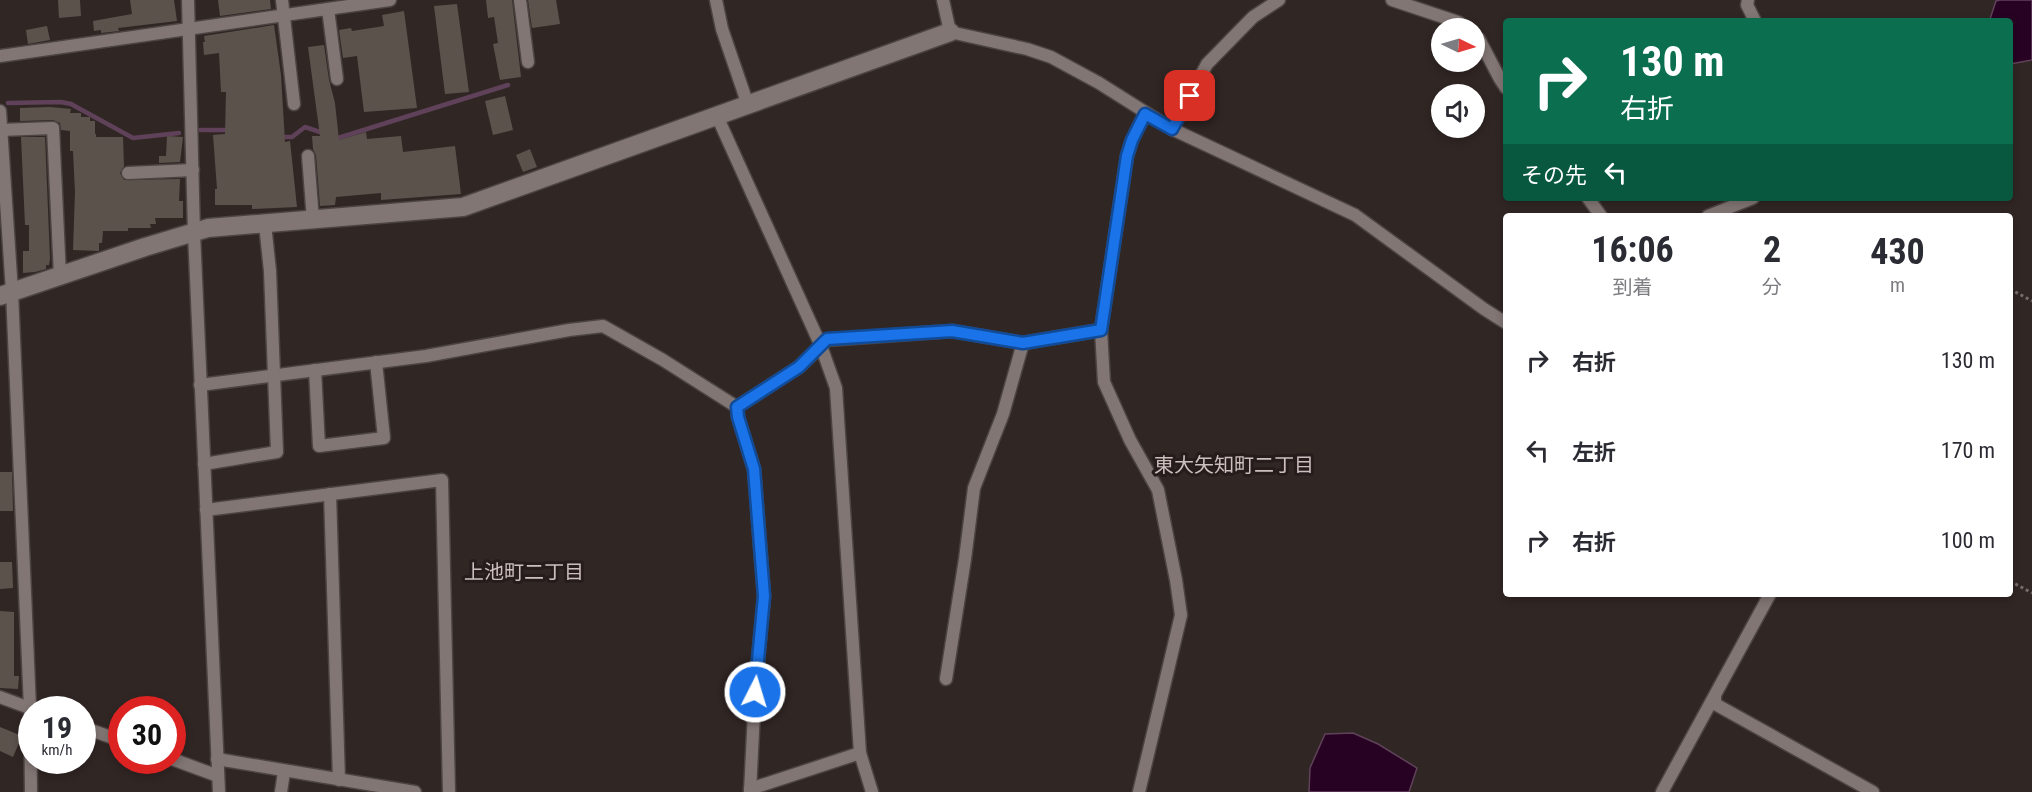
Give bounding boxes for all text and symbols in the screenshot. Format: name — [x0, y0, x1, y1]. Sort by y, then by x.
north arrow — [1431, 18, 1485, 72]
map controls — [1431, 18, 1485, 138]
text: 130 m — [1620, 37, 1725, 86]
icon: right — [1521, 42, 1599, 120]
pin — [1164, 70, 1215, 121]
icon: arrive — [1173, 79, 1206, 112]
button: sound — [1431, 84, 1485, 138]
text: 右折 — [1620, 93, 1674, 125]
icon: left — [1599, 156, 1632, 189]
text: その先 — [1521, 163, 1587, 188]
text: 16:06 — [1591, 229, 1674, 271]
text: 2 — [1763, 229, 1781, 271]
text: 430 — [1870, 231, 1925, 273]
text: m — [1890, 273, 1905, 297]
text: 到着 — [1613, 275, 1653, 299]
text: 分 — [1762, 275, 1782, 299]
icon: right — [1521, 344, 1554, 377]
text: 130 m — [1941, 348, 1995, 373]
text: 右折 — [1572, 350, 1616, 375]
icon: left — [1521, 434, 1554, 467]
text: 170 m — [1941, 438, 1995, 463]
text: 左折 — [1572, 440, 1616, 465]
district label: 東大矢知町二丁目 — [1154, 453, 1314, 477]
icon: right — [1521, 524, 1554, 557]
text: 100 m — [1941, 528, 1995, 553]
text: 右折 — [1572, 530, 1616, 555]
district label: 上池町二丁目 — [464, 560, 584, 584]
position arrow — [723, 660, 787, 724]
speed limit sign: 30 — [108, 696, 186, 774]
text: 19 — [42, 710, 72, 745]
text: km/h — [42, 741, 72, 759]

